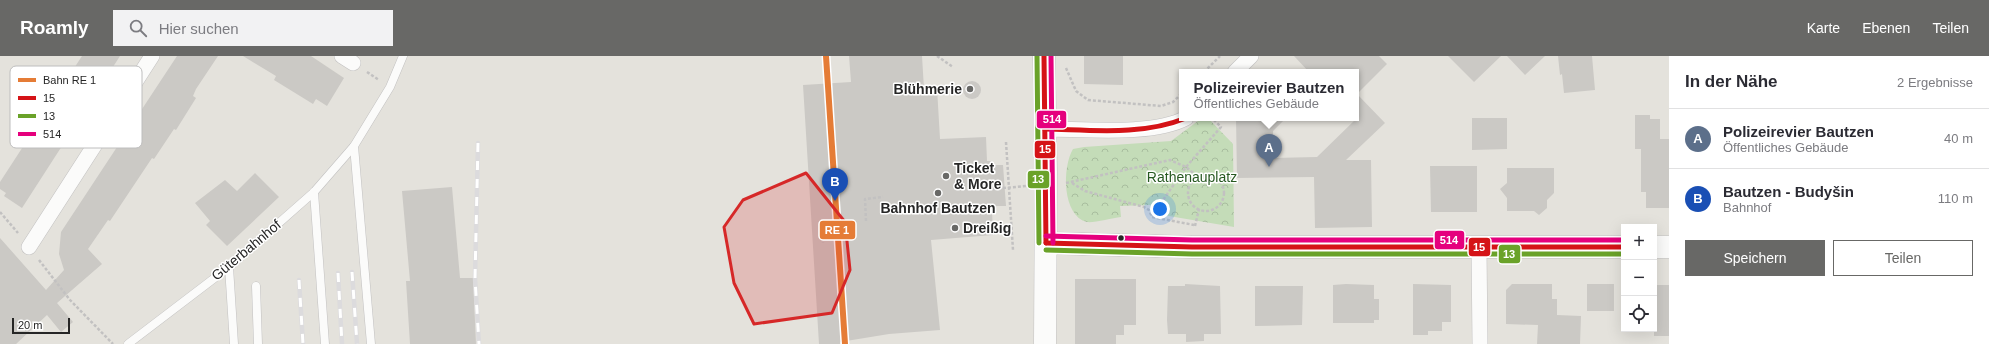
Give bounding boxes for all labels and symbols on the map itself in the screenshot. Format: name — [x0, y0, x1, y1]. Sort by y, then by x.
legend — [10, 66, 142, 148]
text: Bahn RE 1 — [43, 74, 96, 86]
place label: Blühmerie — [894, 81, 962, 97]
marker: Blühmerie — [965, 84, 975, 94]
text: 15 — [43, 92, 55, 104]
text: 13 — [43, 110, 55, 122]
line badge: 514 — [1036, 110, 1067, 129]
text: 514 — [1043, 113, 1062, 125]
text: 514 — [43, 128, 61, 140]
pin: A — [1256, 134, 1282, 167]
line badge: 15 — [1034, 140, 1056, 159]
text: 15 — [1039, 143, 1051, 155]
place label: Ticket & More — [954, 160, 1002, 192]
pin: B — [822, 168, 848, 201]
park label: Rathenauplatz — [1147, 169, 1237, 185]
line badge: 13 — [1027, 170, 1050, 189]
marker: Ticket & More — [941, 171, 951, 181]
text: 13 — [1032, 173, 1044, 185]
marker: Bahnhof Bautzen — [933, 188, 943, 198]
your location — [1150, 199, 1170, 219]
place label: Bahnhof Bautzen — [880, 200, 996, 216]
street label: Güterbahnhof — [208, 216, 284, 284]
line badge: RE 1 — [819, 220, 856, 240]
place label: Dreißig — [963, 220, 1011, 236]
marker: Dreißig — [950, 223, 960, 233]
text: RE 1 — [825, 224, 849, 236]
line badge: 514 — [1434, 230, 1465, 250]
unlabelled marker — [1116, 233, 1126, 243]
text: 514 — [1440, 234, 1459, 246]
line badge: 15 — [1468, 237, 1491, 257]
text: 15 — [1473, 241, 1485, 253]
line badge: 13 — [1498, 244, 1521, 264]
text: 13 — [1503, 248, 1515, 260]
scale bar — [12, 316, 70, 335]

